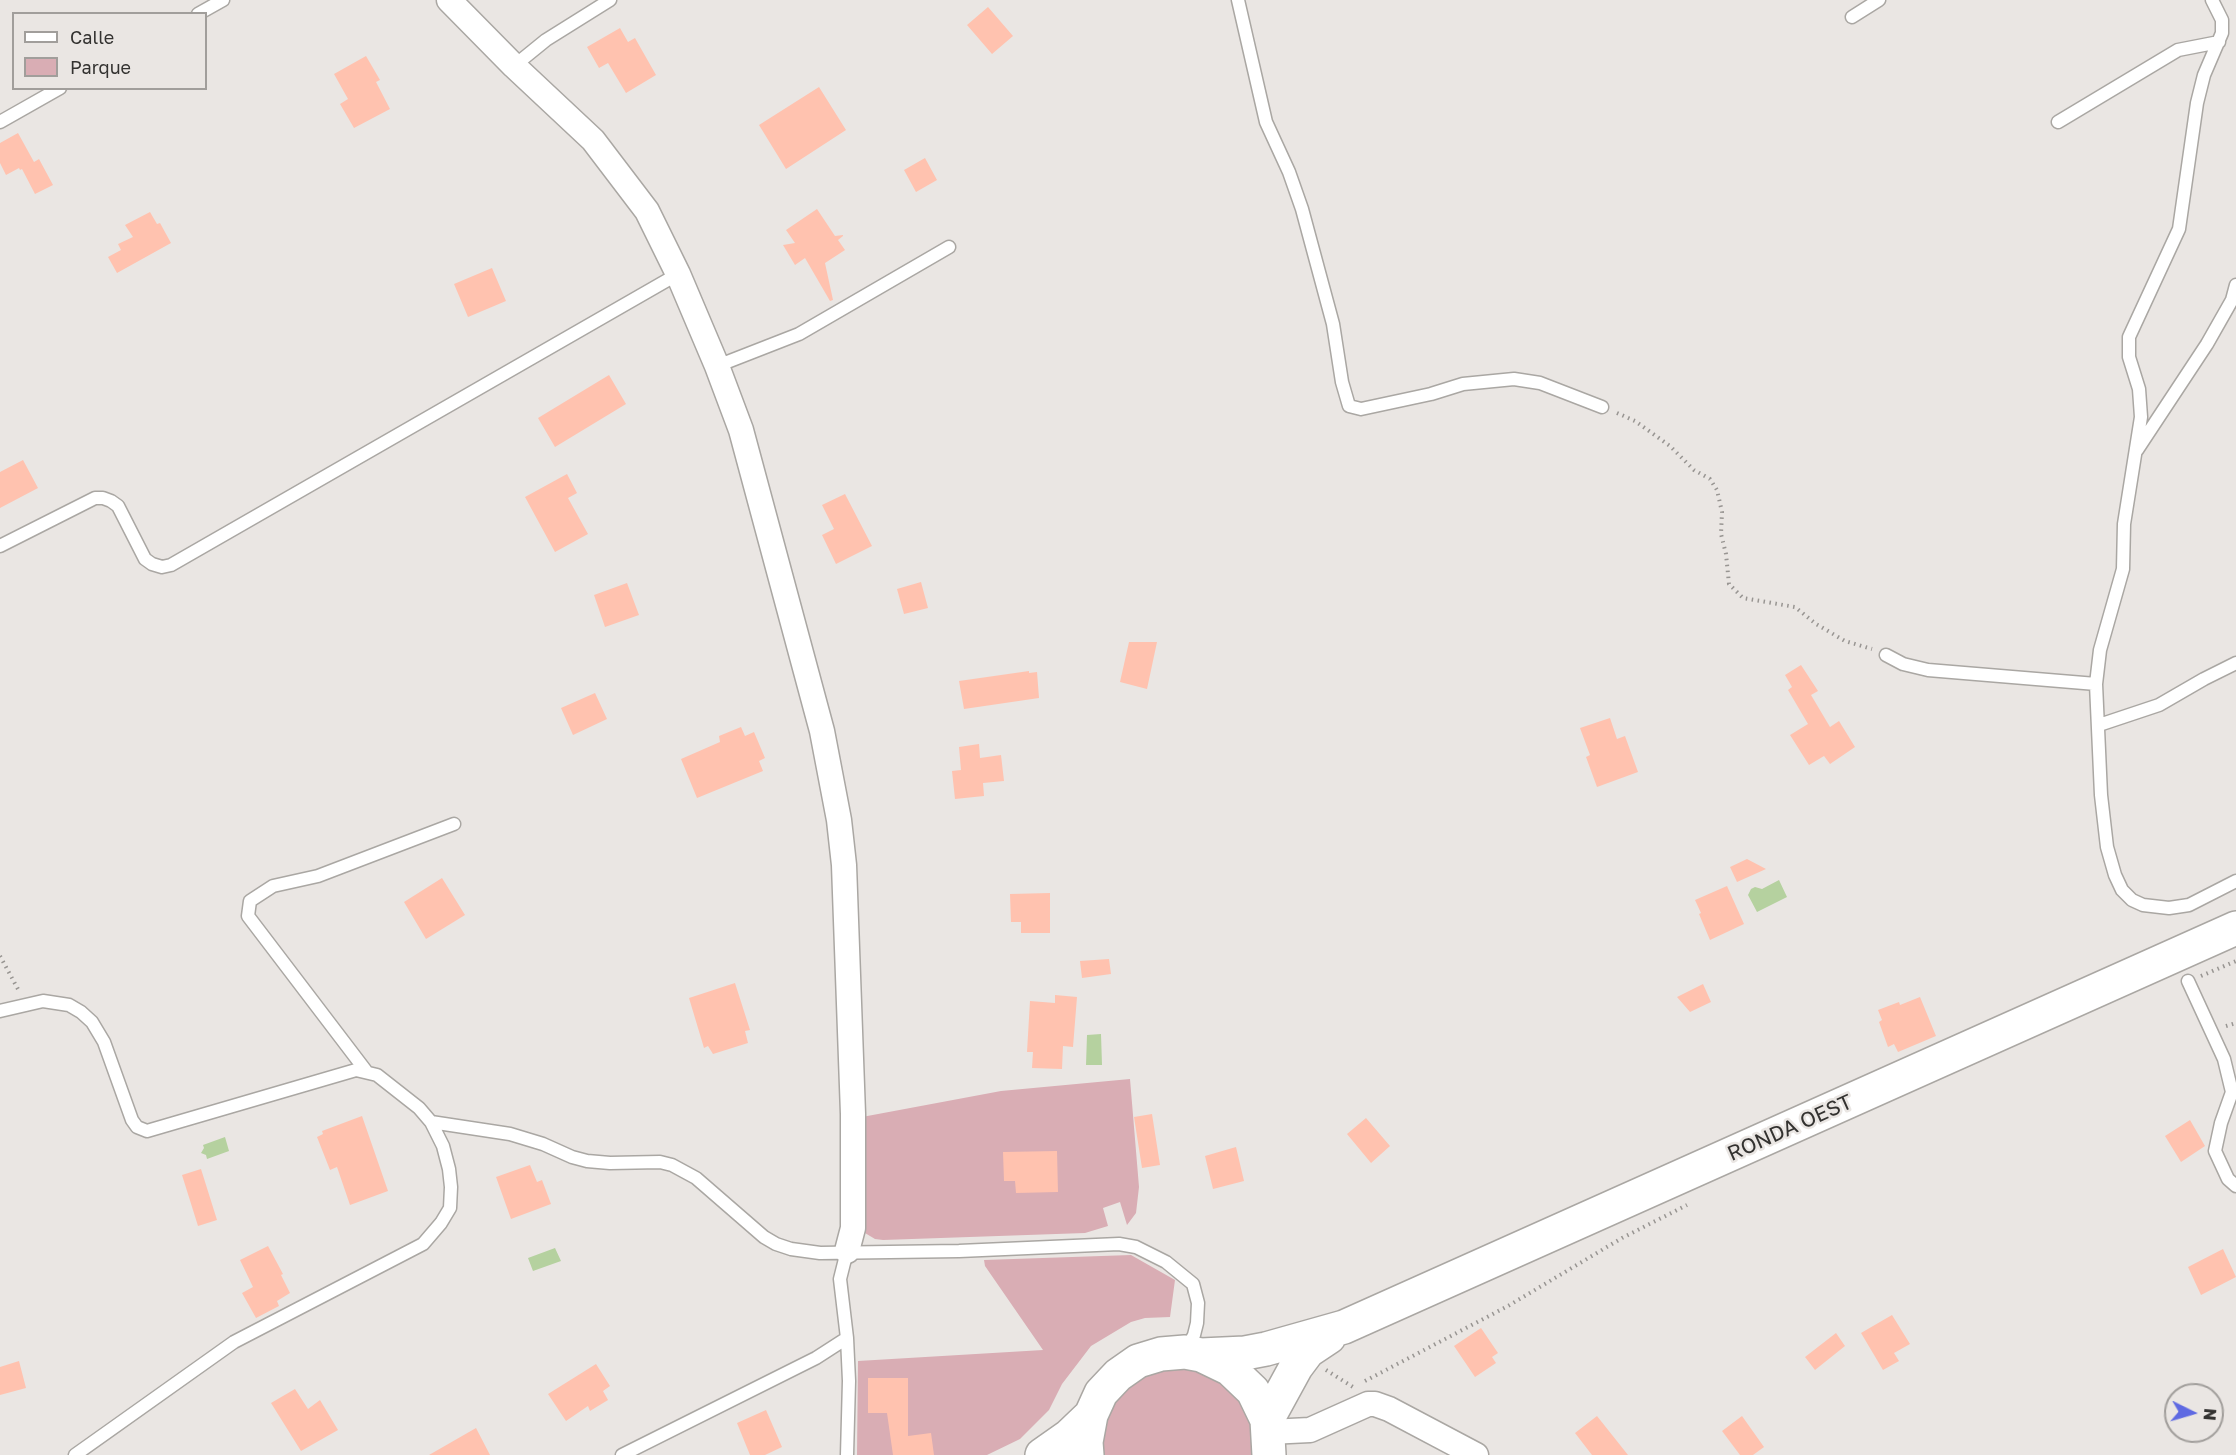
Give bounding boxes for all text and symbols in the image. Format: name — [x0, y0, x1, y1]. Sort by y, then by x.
legend — [12, 12, 207, 90]
text: Calle — [70, 26, 114, 48]
text: Parque — [70, 56, 131, 78]
street label: RONDA OEST — [1724, 1089, 1856, 1167]
north arrow — [2164, 1383, 2224, 1443]
text: N — [2199, 1407, 2220, 1421]

